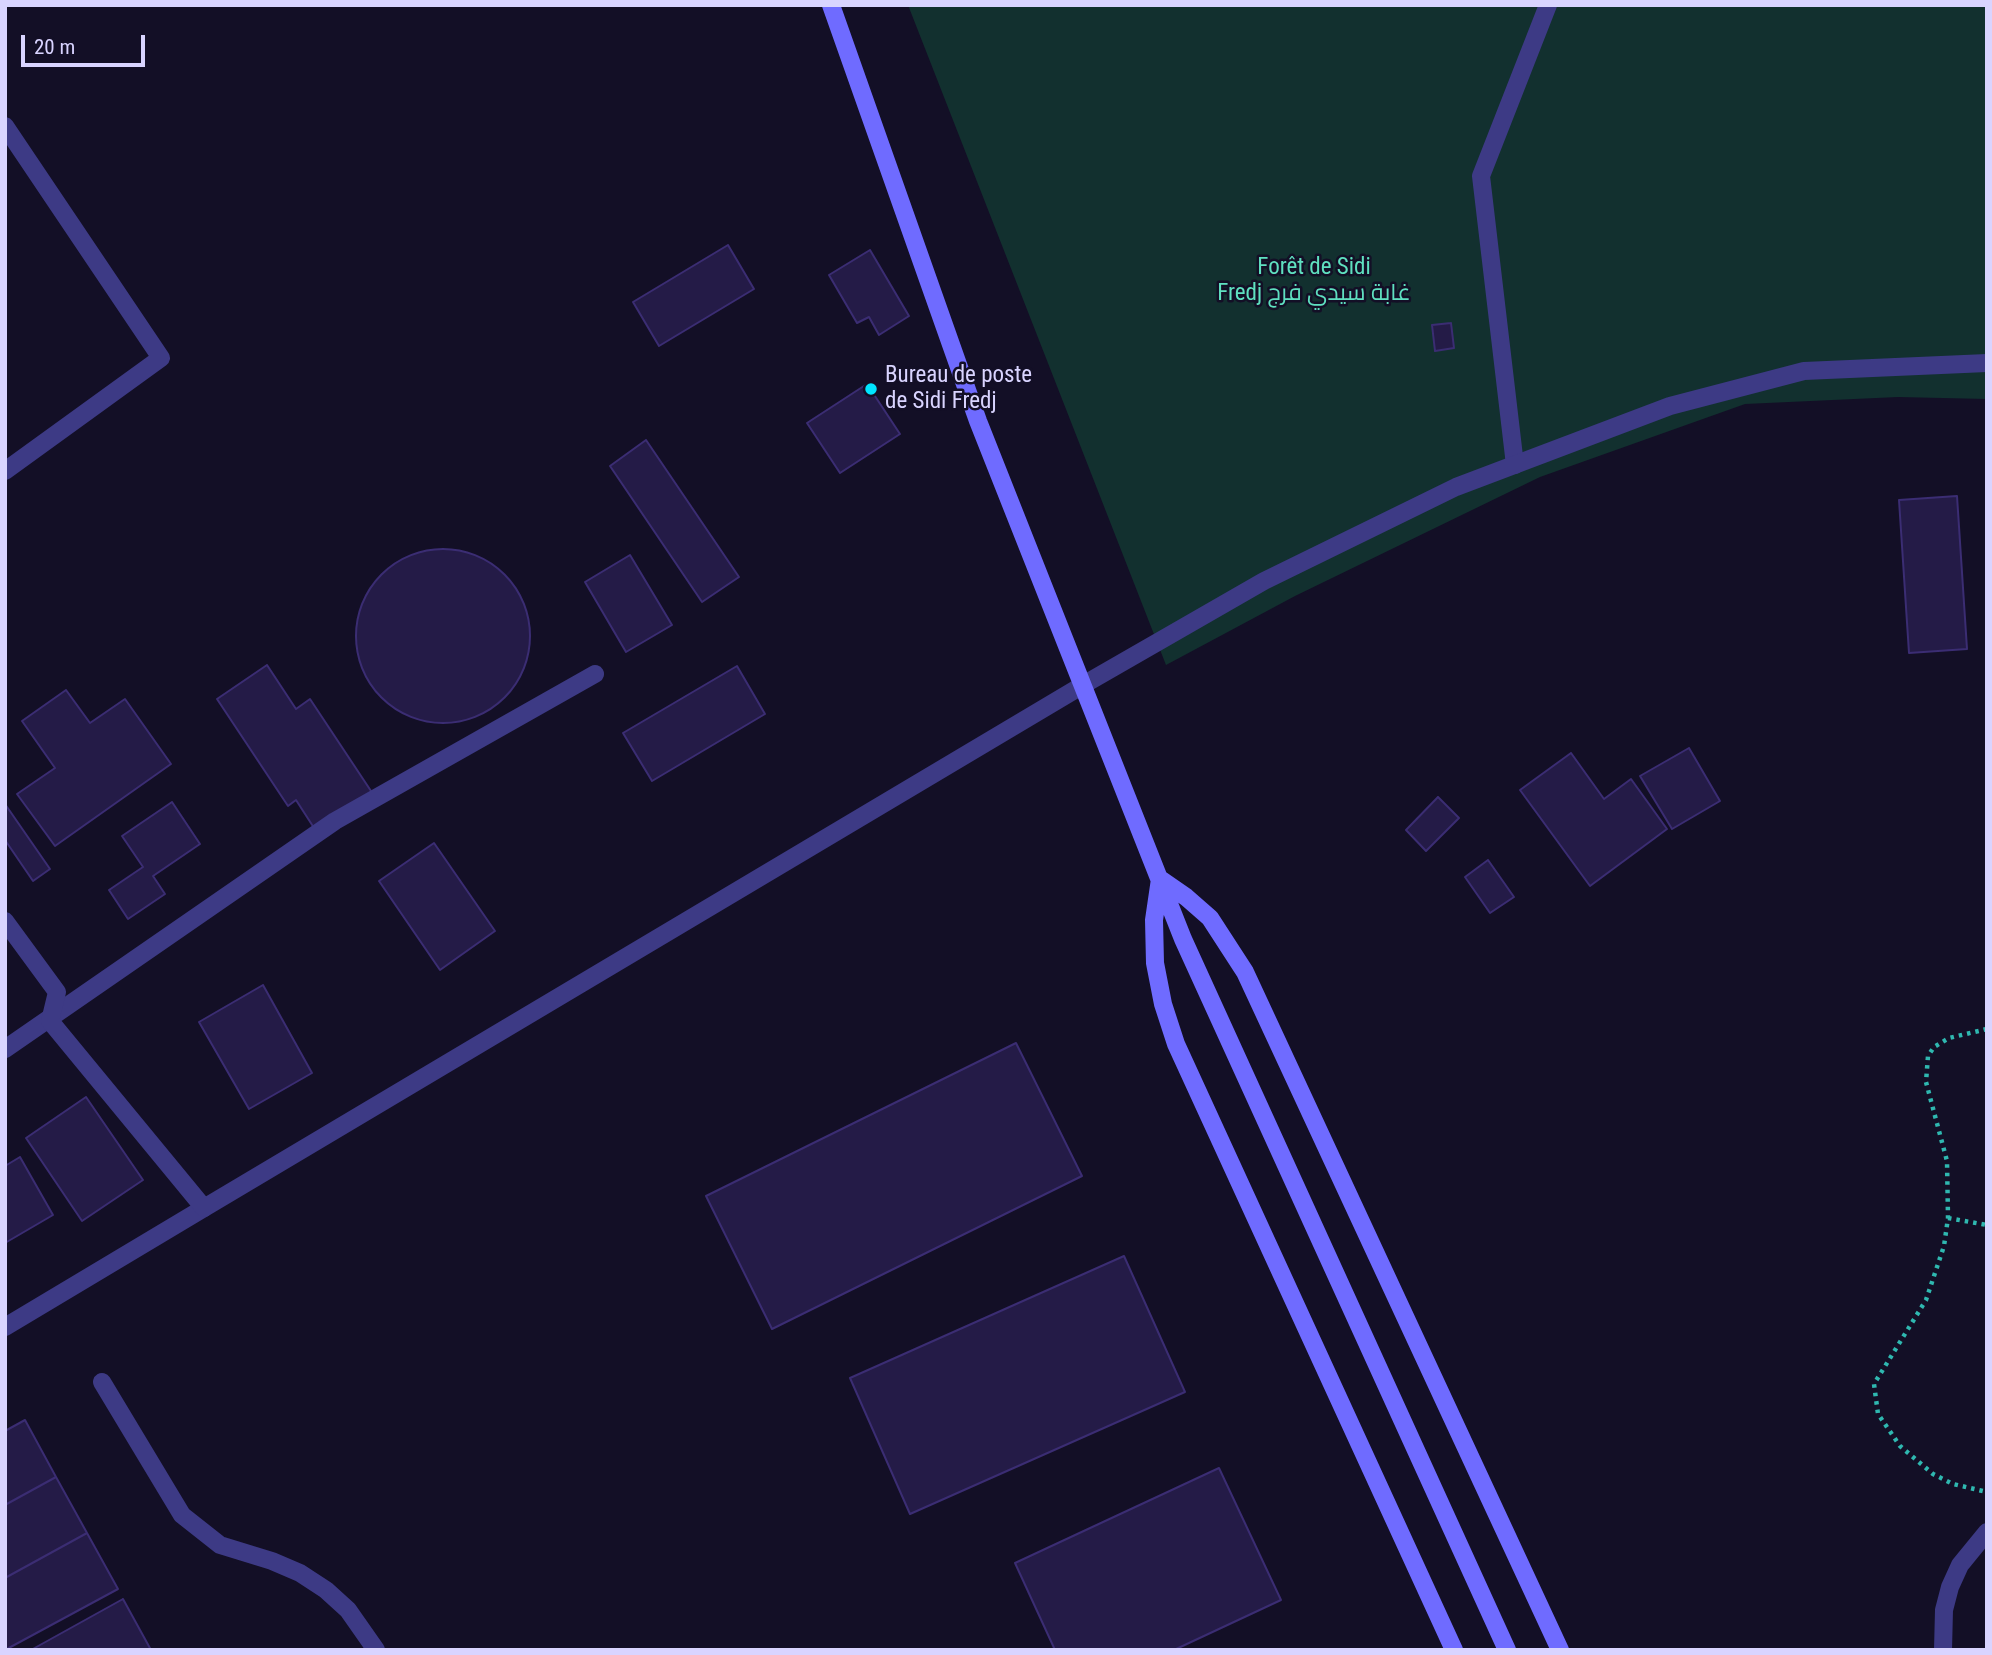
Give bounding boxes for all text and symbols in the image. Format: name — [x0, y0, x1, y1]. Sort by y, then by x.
scale bar — [24, 21, 149, 65]
text: 20 m — [34, 35, 75, 59]
park label: Forêt de Sidi Fredj غابة سيدي فرج — [1217, 254, 1411, 308]
place label: Bureau de poste de Sidi Fredj — [885, 362, 1032, 416]
marker: Bureau de poste de Sidi Fredj — [863, 381, 879, 397]

